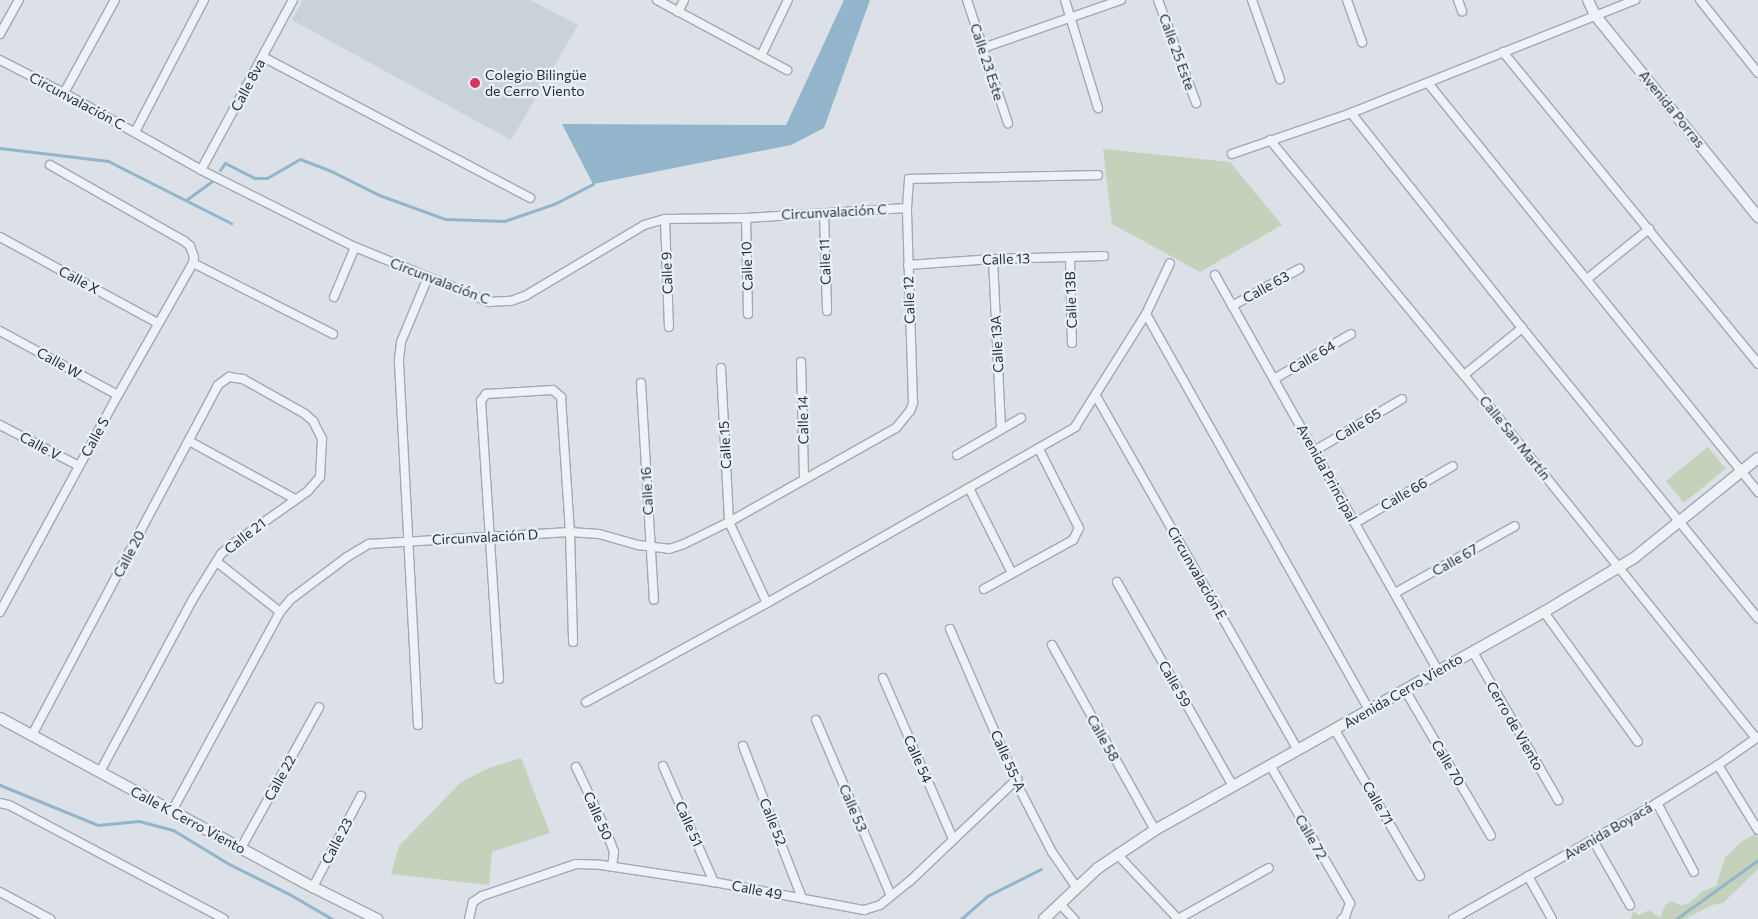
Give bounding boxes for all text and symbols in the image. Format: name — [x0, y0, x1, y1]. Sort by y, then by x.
street label: Calle 25 Este — [1155, 11, 1199, 93]
street label: Calle 23 Este — [967, 21, 1007, 103]
street label: Calle 8va — [227, 56, 269, 114]
place label: Colegio Bilingüe de Cerro Viento — [485, 67, 587, 100]
street label: Avenida Porras — [1636, 67, 1708, 151]
street label: Circunvalación C — [26, 69, 128, 133]
marker: Colegio Bilingüe de Cerro Viento — [469, 77, 481, 89]
street label: Circunvalación C — [781, 201, 887, 223]
street label: Calle 11 — [816, 239, 834, 285]
street label: Calle 10 — [738, 241, 756, 291]
street label: Calle 13 — [982, 250, 1030, 268]
street label: Calle 9 — [658, 251, 676, 295]
street label: Circunvalación C — [388, 254, 492, 308]
street label: Calle X — [56, 262, 102, 298]
street label: Calle 63 — [1240, 267, 1292, 307]
street label: Calle 13B — [1062, 271, 1080, 329]
street label: Calle 12 — [900, 276, 918, 324]
street label: Calle 13A — [987, 315, 1007, 373]
street label: Calle 64 — [1286, 337, 1338, 377]
street label: Calle W — [34, 344, 84, 382]
street label: Calle San Martín — [1476, 392, 1554, 484]
street label: Calle 14 — [794, 396, 812, 444]
street label: Calle 65 — [1332, 405, 1384, 445]
street label: Calle S — [77, 414, 113, 460]
street label: Calle 15 — [715, 421, 735, 469]
street label: Avenida Principal — [1293, 421, 1361, 525]
street label: Calle V — [17, 428, 63, 464]
street label: Calle 16 — [637, 466, 657, 516]
street label: Calle 66 — [1378, 474, 1430, 514]
street label: Calle 21 — [221, 515, 269, 557]
street label: Circunvalación E — [1164, 524, 1230, 622]
street label: Circunvalación D — [431, 526, 539, 548]
street label: Calle 20 — [110, 528, 148, 580]
street label: Calle 67 — [1429, 541, 1481, 579]
street label: Avenida Cerro Viento — [1340, 650, 1466, 732]
street label: Calle 59 — [1155, 658, 1195, 710]
street label: Cerro de Viento — [1483, 679, 1547, 773]
street label: Calle 58 — [1083, 712, 1123, 764]
street label: Calle 55-A — [987, 728, 1029, 794]
street label: Calle 54 — [900, 733, 936, 785]
street label: Calle 70 — [1428, 737, 1468, 789]
street label: Calle 22 — [261, 752, 299, 804]
street label: Calle 71 — [1359, 778, 1397, 828]
street label: Calle 53 — [835, 782, 871, 834]
street label: Calle K Cerro Viento — [128, 783, 248, 857]
street label: Calle 50 — [580, 789, 616, 843]
street label: Calle 52 — [756, 796, 790, 848]
street label: Calle 51 — [672, 799, 706, 849]
street label: Avenida Boyacá — [1561, 799, 1655, 863]
street label: Calle 72 — [1291, 811, 1331, 863]
street label: Calle 23 — [318, 815, 356, 867]
street label: Calle 49 — [730, 877, 784, 903]

